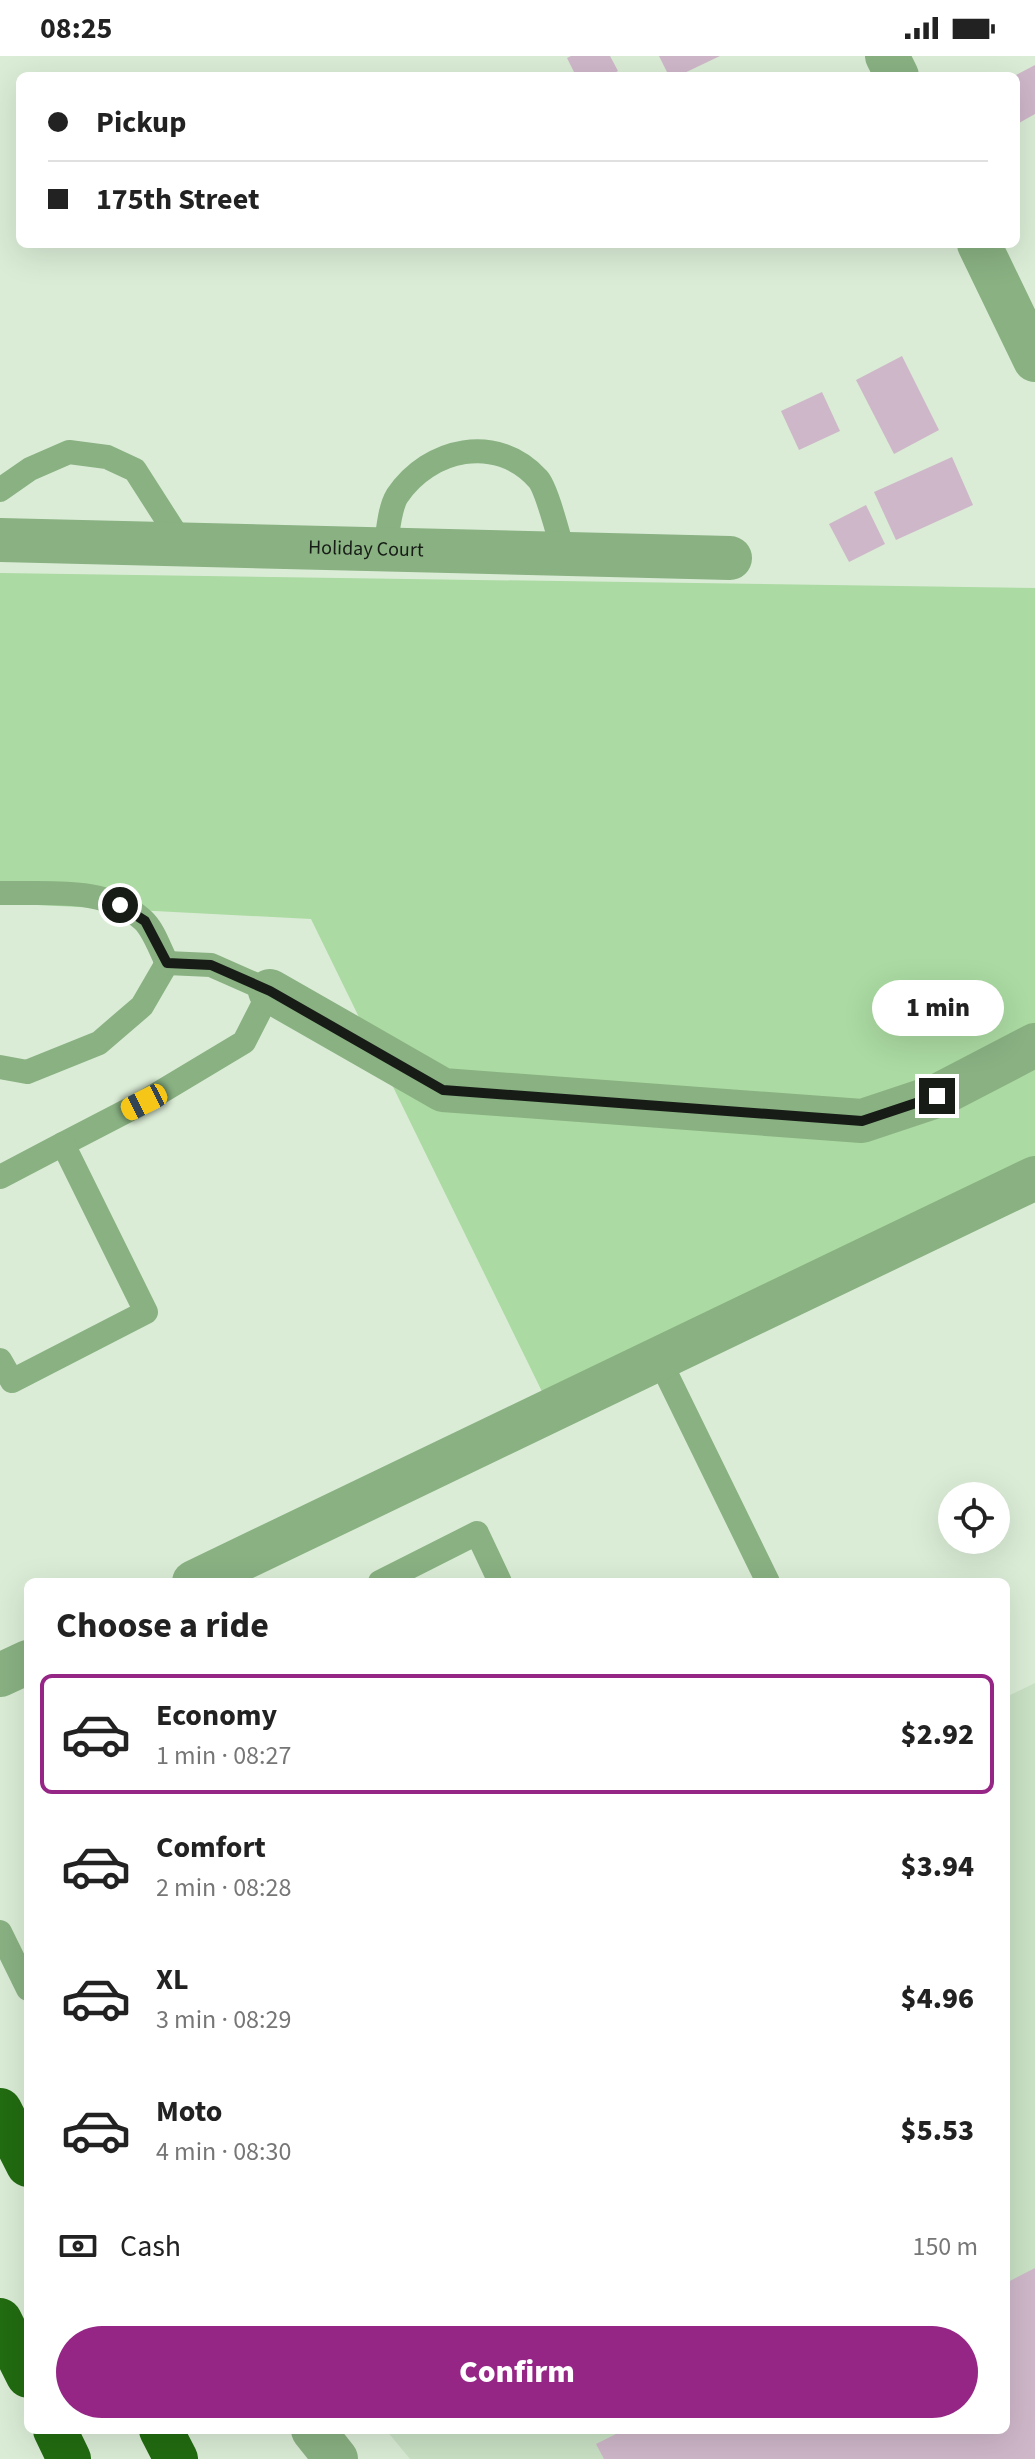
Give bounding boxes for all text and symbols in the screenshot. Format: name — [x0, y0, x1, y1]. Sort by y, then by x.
text: 08:25 — [40, 7, 112, 50]
text: Pickup — [96, 101, 186, 144]
text: 175th Street — [96, 178, 259, 221]
street label: Holiday Court — [308, 534, 424, 564]
route start — [102, 887, 138, 923]
callout: 1 min — [871, 980, 1003, 1036]
text: 1 min — [906, 989, 970, 1026]
route end — [919, 1078, 955, 1114]
car — [117, 1080, 171, 1124]
map controls — [938, 1482, 1010, 1554]
button: locate — [938, 1482, 1010, 1554]
text: Choose a ride — [56, 1600, 269, 1651]
text: Economy — [156, 1694, 277, 1737]
icon: car — [60, 1698, 132, 1770]
text: $2.92 — [901, 1713, 974, 1756]
text: 1 min · 08:27 — [156, 1737, 291, 1774]
text: Comfort — [156, 1826, 266, 1869]
icon: car — [60, 1830, 132, 1902]
text: $3.94 — [901, 1845, 974, 1888]
text: 2 min · 08:28 — [156, 1869, 291, 1906]
text: XL — [156, 1958, 189, 2001]
icon: car — [60, 1962, 132, 2034]
text: $4.96 — [901, 1977, 974, 2020]
text: 3 min · 08:29 — [156, 2001, 291, 2038]
text: Moto — [156, 2090, 222, 2133]
icon: car — [60, 2094, 132, 2166]
text: $5.53 — [901, 2109, 974, 2152]
text: 4 min · 08:30 — [156, 2133, 291, 2170]
icon: cash — [56, 2224, 100, 2268]
text: Cash — [120, 2225, 181, 2268]
text: 150 m — [912, 2228, 978, 2265]
button: Confirm — [56, 2326, 978, 2418]

